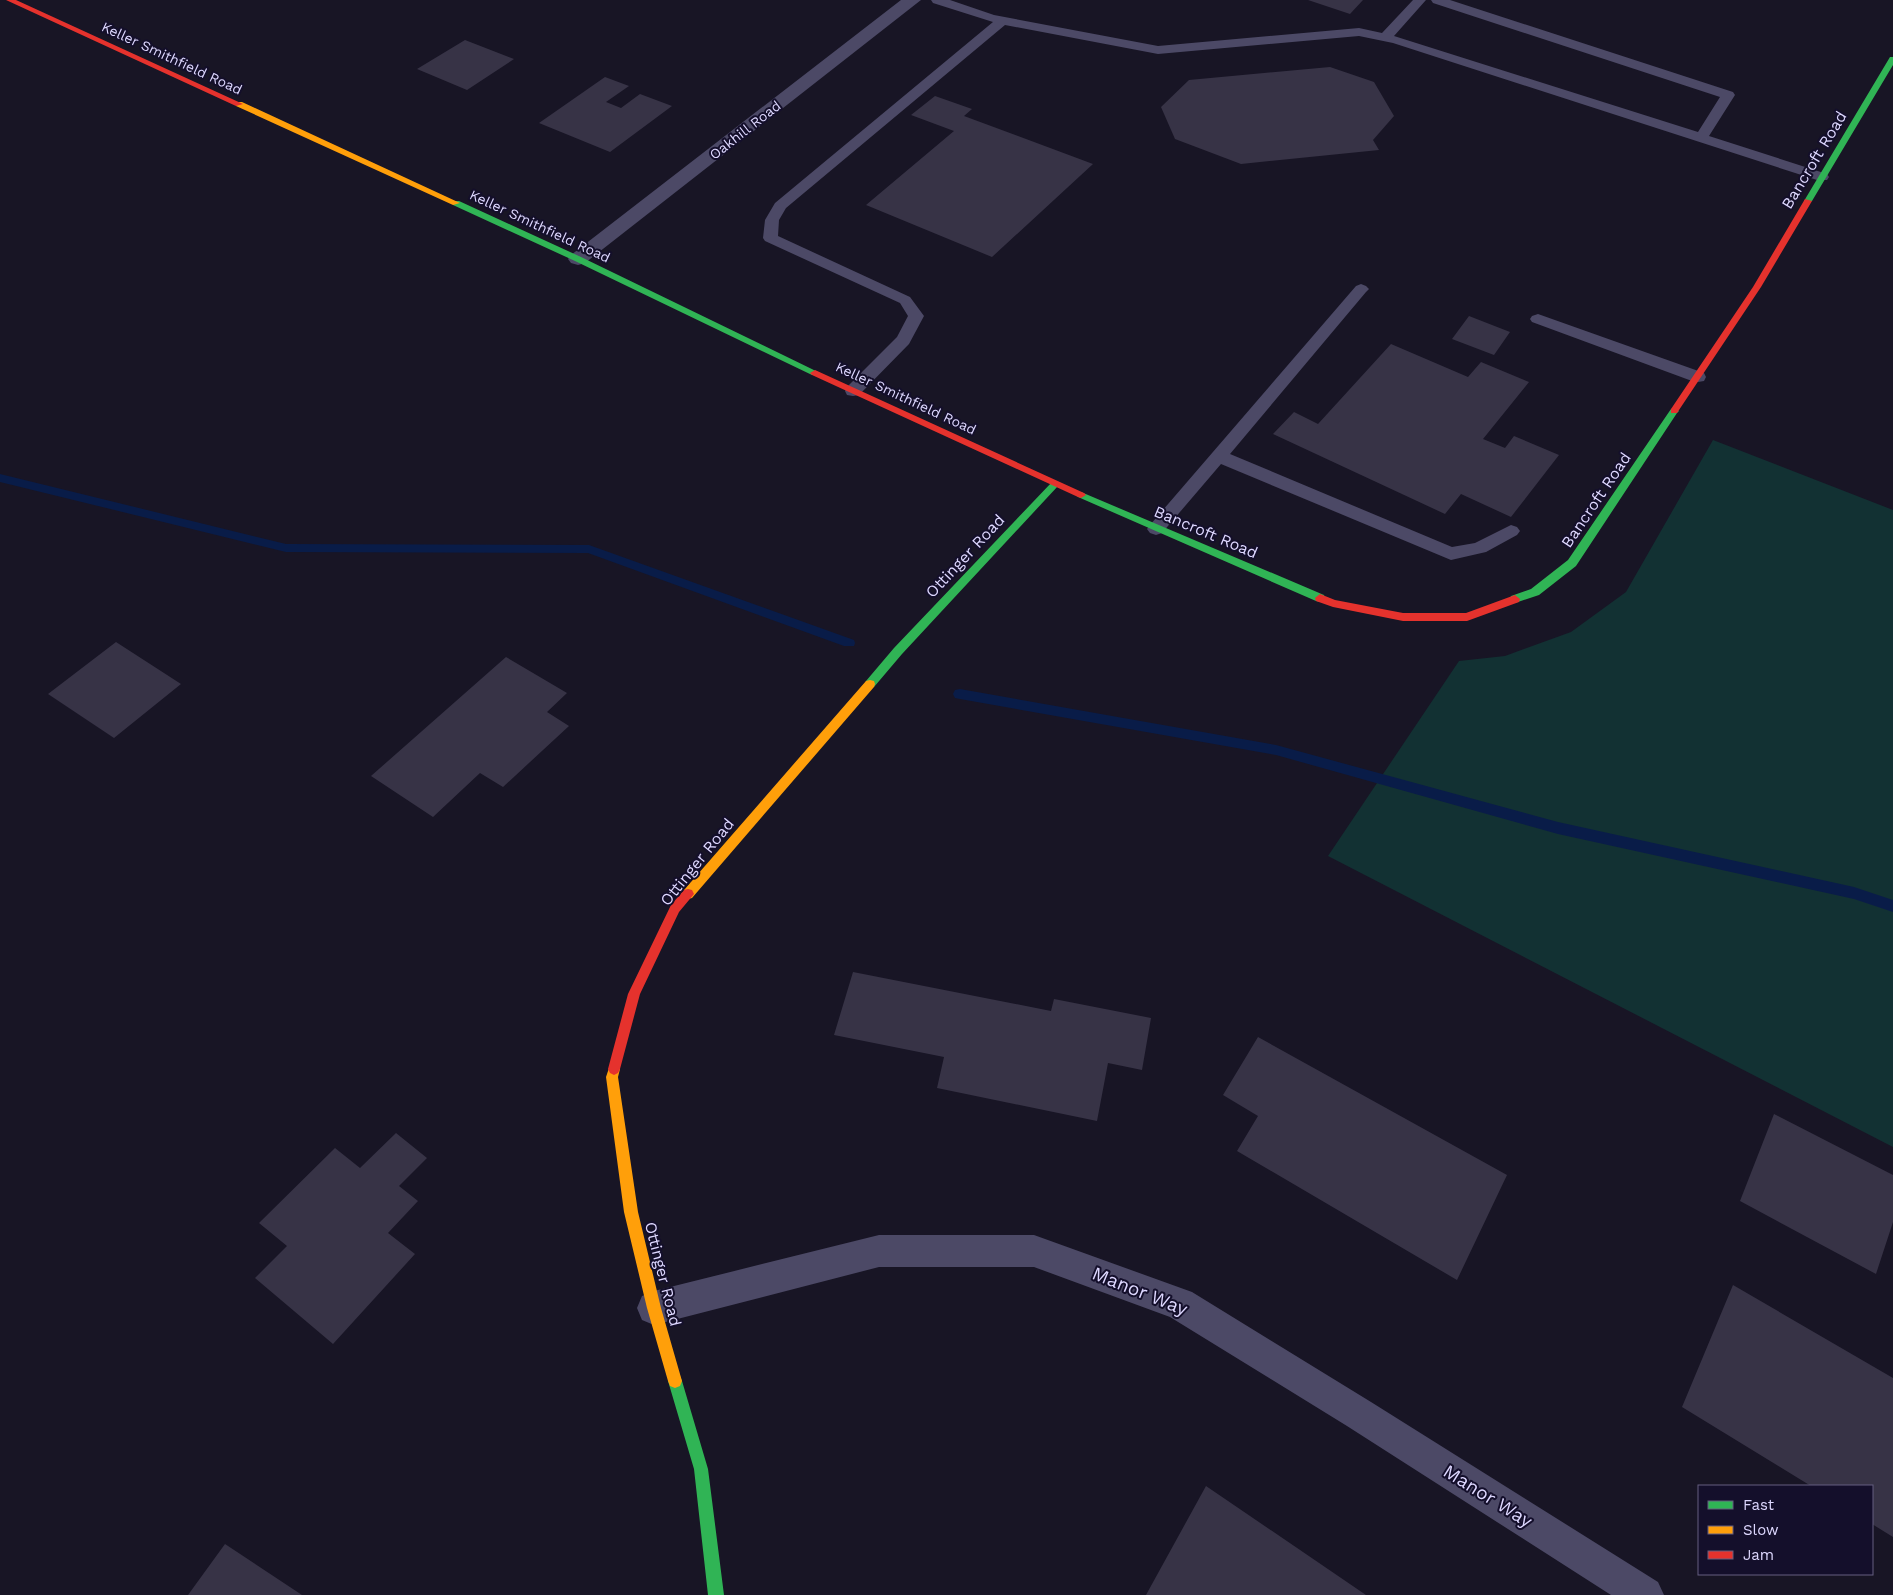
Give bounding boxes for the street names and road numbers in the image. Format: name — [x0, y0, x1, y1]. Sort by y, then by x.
street label: Keller Smithfield Road — [99, 18, 245, 98]
street label: Oakhill Road — [706, 97, 784, 163]
street label: Bancroft Road — [1777, 108, 1851, 212]
street label: Keller Smithfield Road — [467, 186, 613, 266]
street label: Keller Smithfield Road — [833, 358, 979, 438]
street label: Bancroft Road — [1557, 449, 1635, 551]
street label: Bancroft Road — [1151, 502, 1261, 562]
street label: Ottinger Road — [922, 510, 1008, 602]
street label: Ottinger Road — [656, 814, 738, 910]
street label: Ottinger Road — [641, 1220, 685, 1328]
street label: Manor Way — [1089, 1261, 1191, 1321]
street label: Manor Way — [1439, 1460, 1537, 1533]

